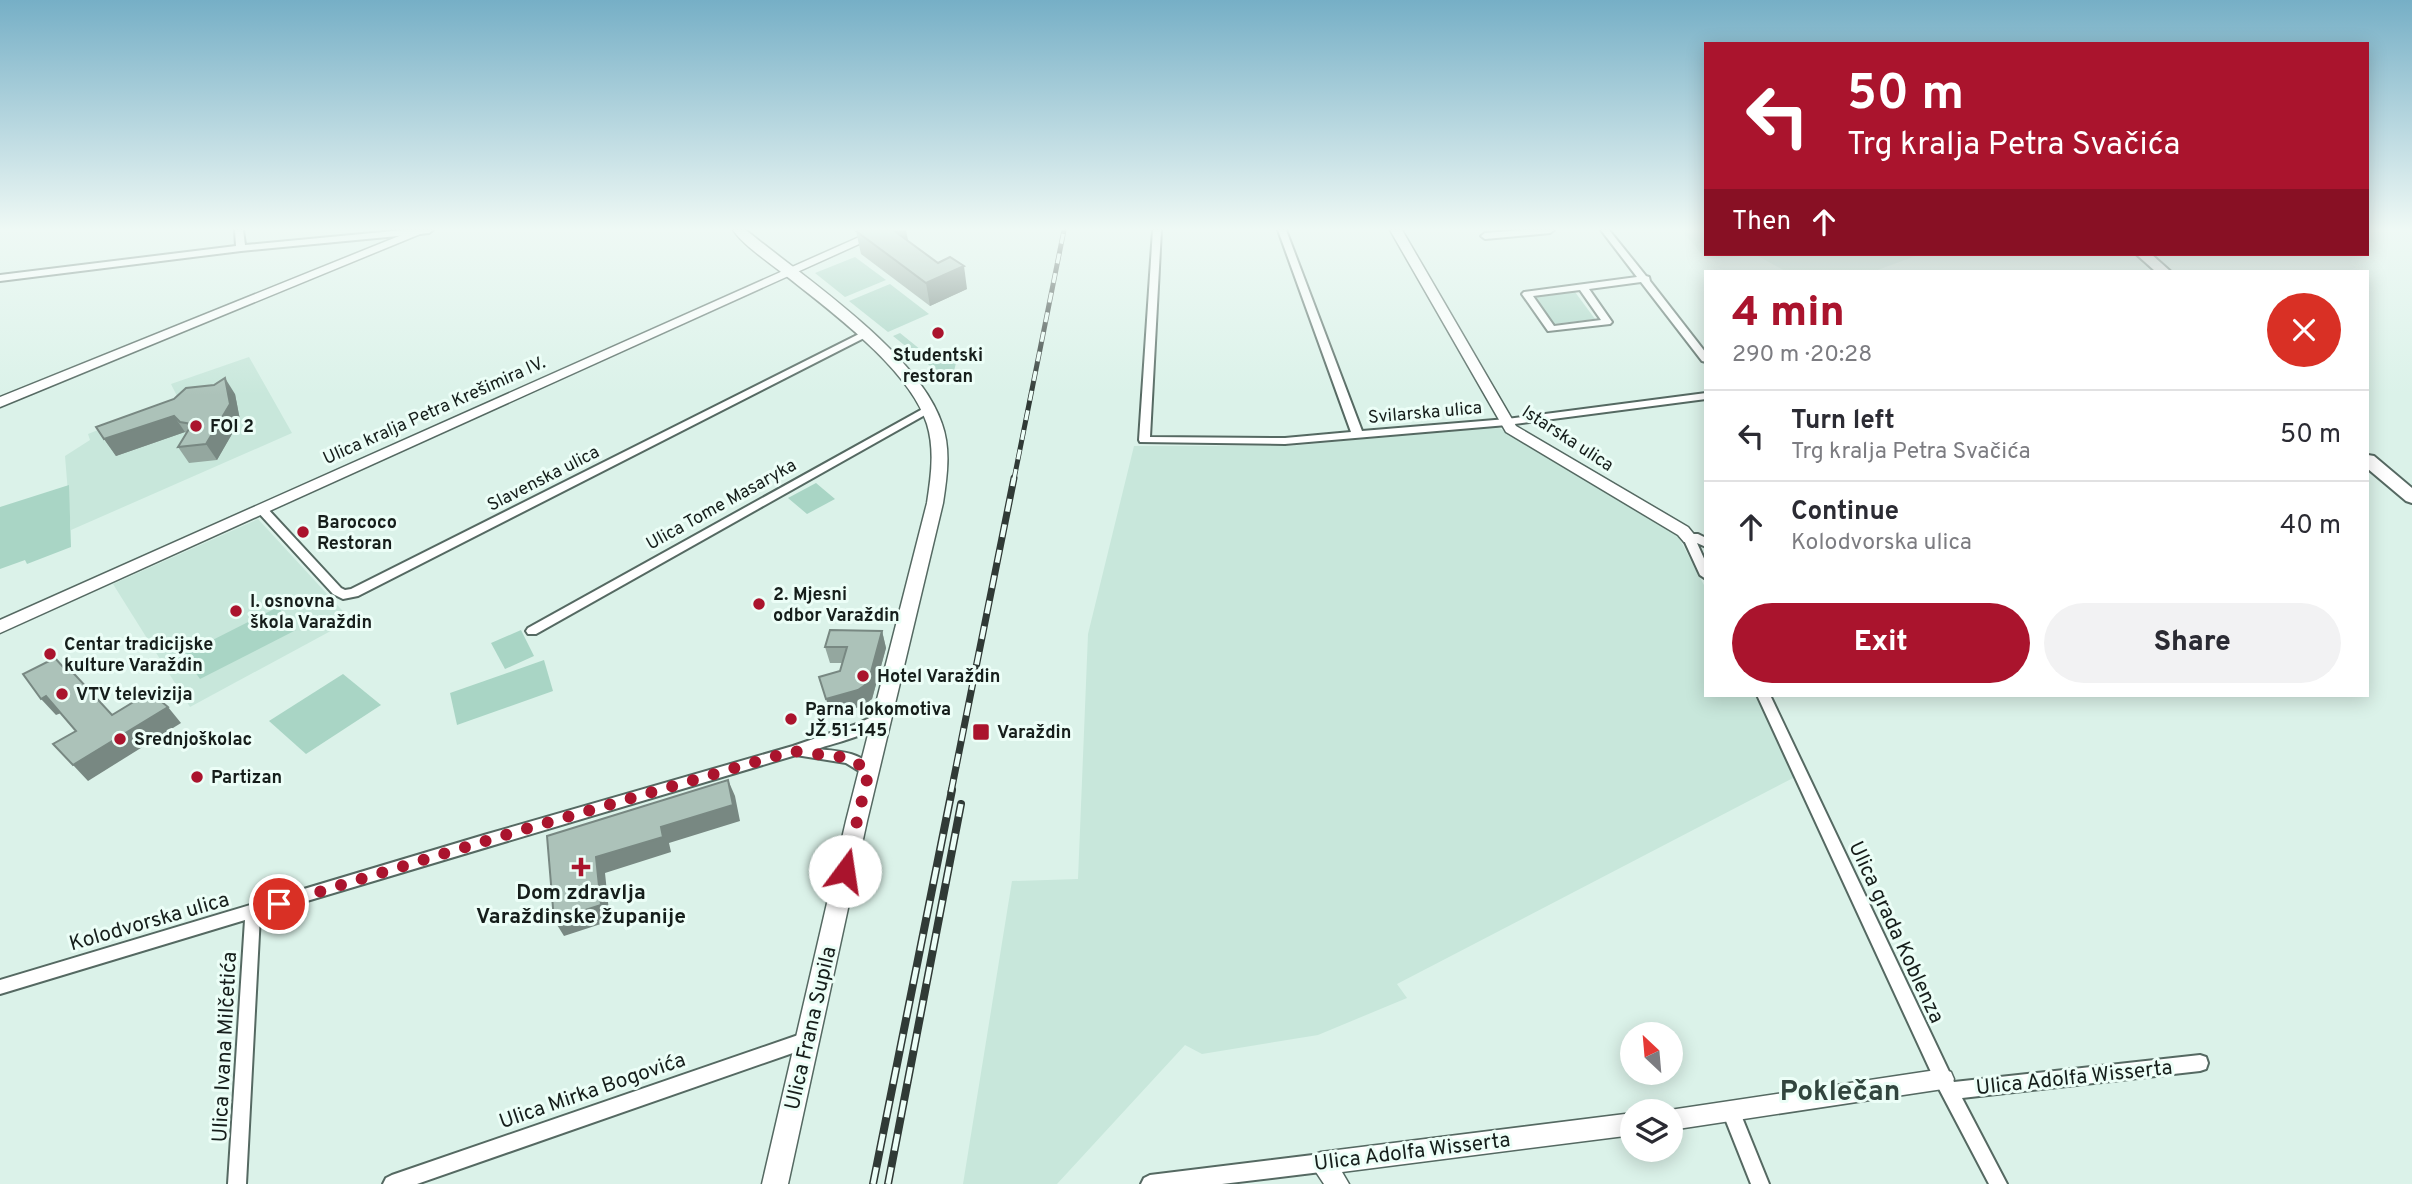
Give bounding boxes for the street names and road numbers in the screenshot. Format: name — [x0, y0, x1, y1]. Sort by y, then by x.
street label: Ulica kralja Petra Krešimira IV. — [320, 352, 549, 471]
street label: Svilarska ulica — [1367, 397, 1483, 430]
street label: Istarska ulica — [1517, 401, 1618, 478]
street label: Slavenska ulica — [484, 441, 604, 518]
street label: Ulica Tome Masaryka — [643, 454, 801, 556]
street label: Ulica grada Koblenza — [1842, 837, 1950, 1028]
street label: Kolodvorska ulica — [66, 887, 232, 958]
street label: Ulica Frana Supila — [780, 944, 843, 1113]
street label: Ulica Ivana Milčetića — [207, 951, 244, 1143]
street label: Ulica Mirka Bogovića — [496, 1047, 689, 1136]
street label: Ulica Adolfa Wisserta — [1975, 1055, 2174, 1102]
street label: Ulica Adolfa Wisserta — [1313, 1127, 1512, 1178]

